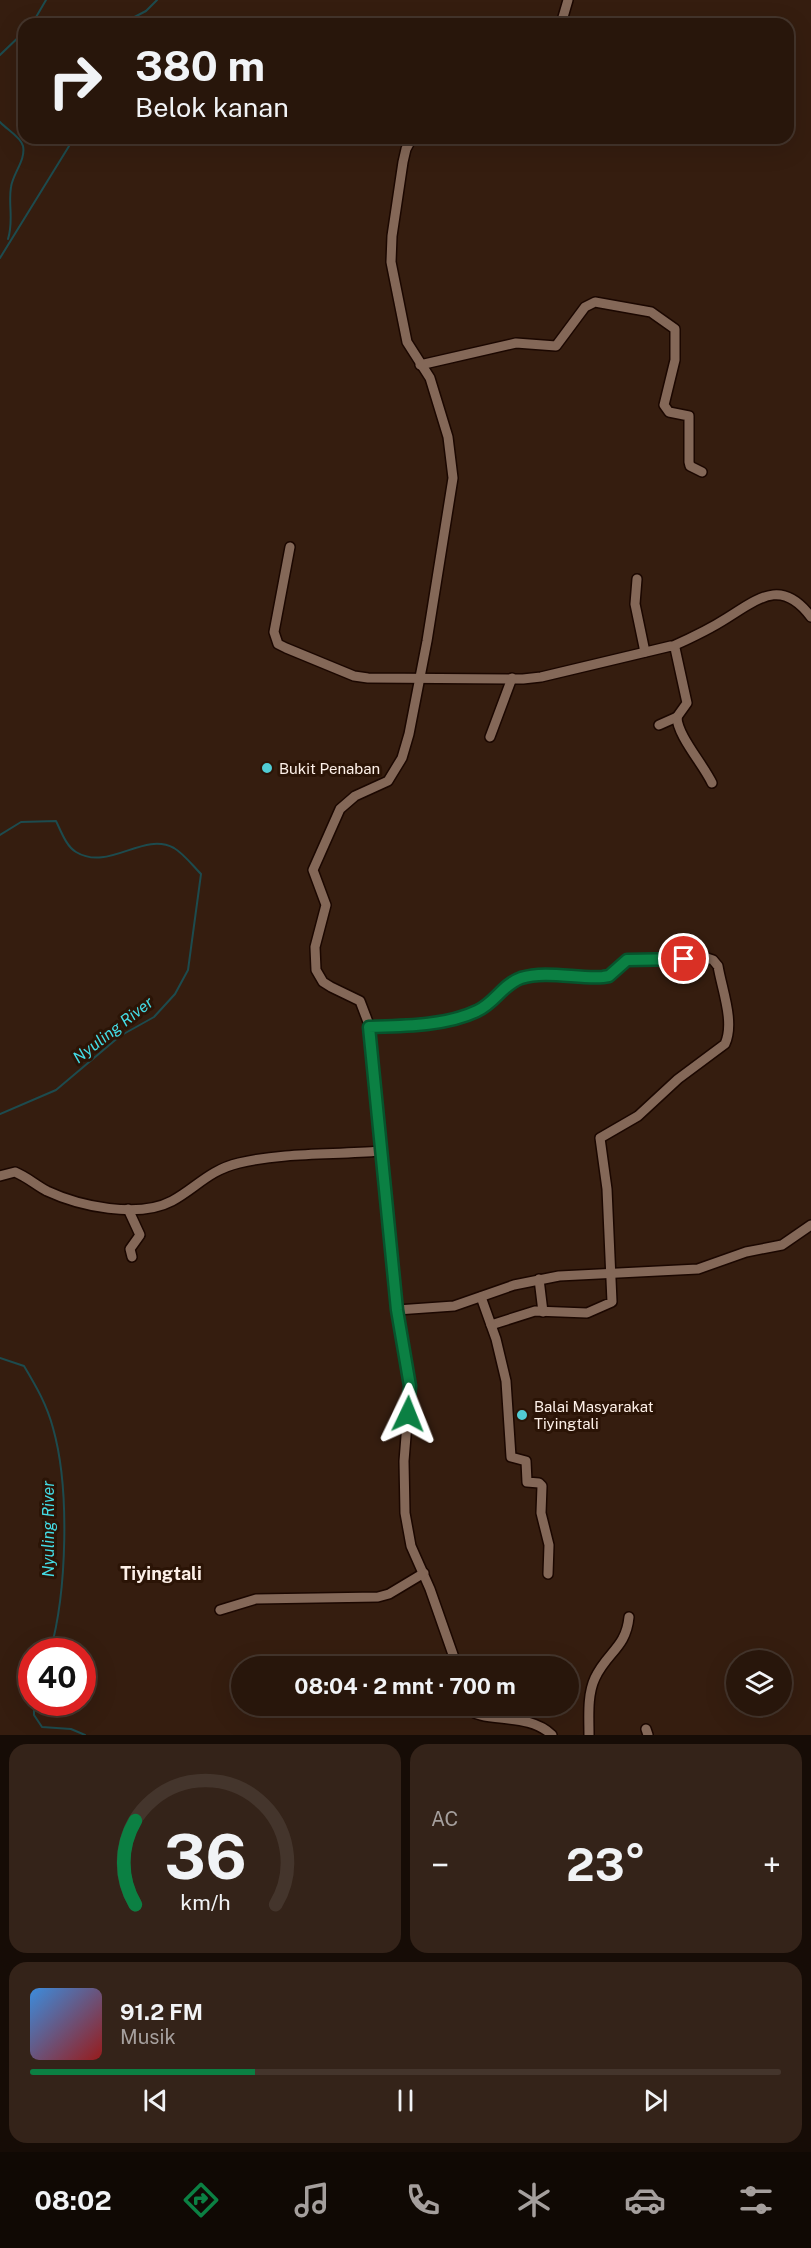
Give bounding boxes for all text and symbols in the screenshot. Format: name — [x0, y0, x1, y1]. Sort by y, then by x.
text: 380 m — [135, 41, 265, 90]
icon: right — [36, 42, 114, 120]
text: Belok kanan — [135, 91, 289, 123]
place label: Bukit Penaban — [279, 760, 380, 777]
marker: Bukit Penaban — [260, 761, 274, 775]
pin — [658, 933, 709, 984]
icon: arrive — [667, 942, 700, 975]
water label: Nyuling River — [69, 992, 158, 1067]
position arrow — [376, 1382, 440, 1446]
place label: Balai Masyarakat Tiyingtali — [534, 1398, 654, 1432]
marker: Balai Masyarakat Tiyingtali — [515, 1408, 529, 1422]
water label: Nyuling River — [39, 1480, 58, 1577]
district label: Tiyingtali — [120, 1563, 202, 1584]
speed limit sign: 40 — [18, 1638, 96, 1716]
map controls — [726, 1650, 792, 1716]
button: layers — [726, 1650, 792, 1716]
text: 08:04 · 2 mnt · 700 m — [294, 1673, 516, 1699]
text: AC — [431, 1807, 458, 1831]
text: 36 — [164, 1820, 246, 1893]
text: 23° — [566, 1838, 646, 1891]
text: − — [431, 1846, 449, 1884]
text: + — [763, 1846, 781, 1884]
text: km/h — [180, 1891, 230, 1916]
text: 91.2 FM — [120, 1999, 203, 2025]
text: Musik — [120, 2025, 176, 2049]
icon: previous — [139, 2084, 172, 2117]
icon: pause — [389, 2084, 422, 2117]
icon: next — [639, 2084, 672, 2117]
icon: directions — [180, 2179, 222, 2221]
icon: music — [291, 2179, 333, 2221]
icon: phone — [402, 2179, 444, 2221]
icon: climate — [513, 2179, 555, 2221]
icon: car — [624, 2179, 666, 2221]
icon: filters — [735, 2179, 777, 2221]
text: 08:02 — [34, 2184, 112, 2216]

